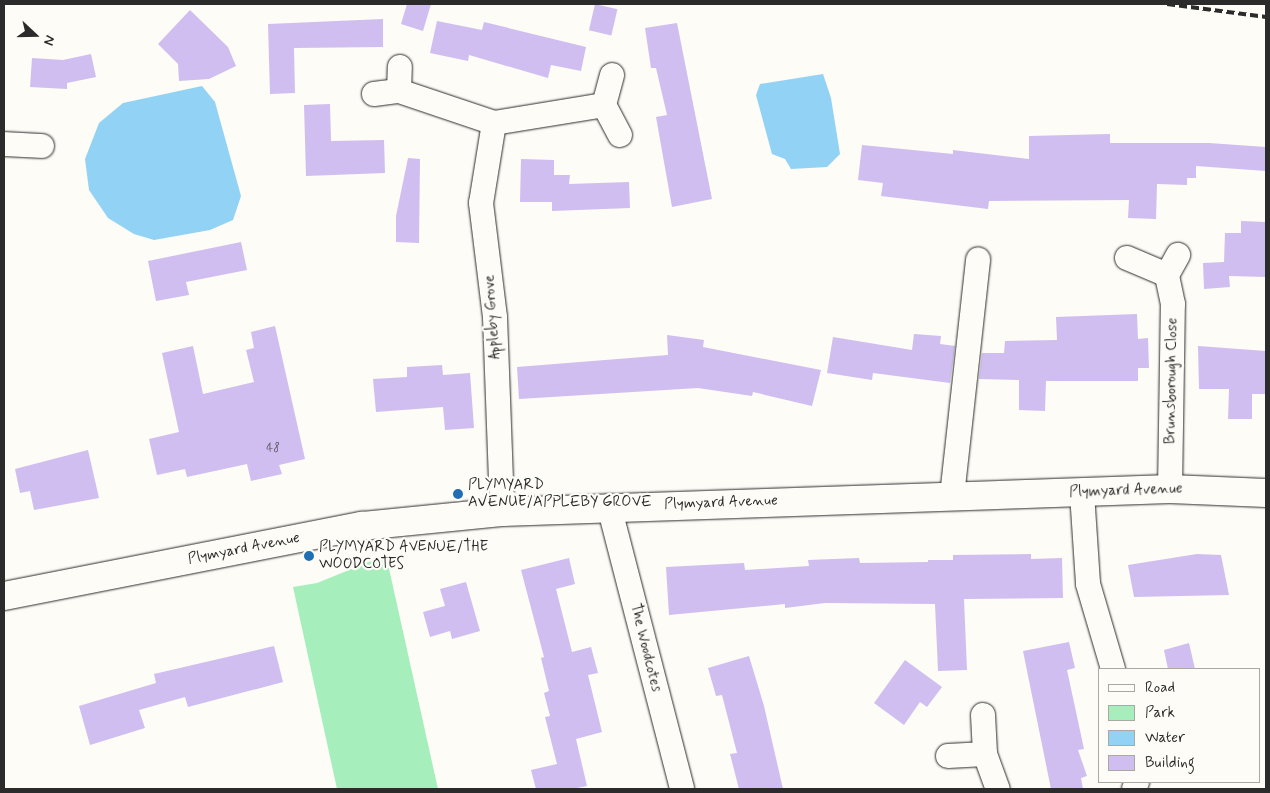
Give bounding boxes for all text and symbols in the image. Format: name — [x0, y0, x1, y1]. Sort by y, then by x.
north arrow — [10, 10, 60, 60]
text: N — [39, 33, 59, 48]
street label: Appleby Grove — [481, 274, 505, 360]
street label: Brunsborough Close — [1162, 318, 1182, 444]
house number: 48 — [266, 442, 280, 456]
place label: PLYMYARD AVENUE/APPLEBY GROVE — [468, 476, 653, 511]
street label: Plymyard Avenue — [1070, 480, 1182, 502]
marker: PLYMYARD AVENUE/APPLEBY GROVE — [452, 488, 464, 500]
street label: Plymyard Avenue — [665, 492, 777, 514]
street label: Plymyard Avenue — [188, 530, 300, 568]
place label: PLYMYARD AVENUE/THE WOODCOTES — [319, 538, 489, 573]
marker: PLYMYARD AVENUE/THE WOODCOTES — [303, 550, 315, 562]
street label: The Woodcotes — [625, 601, 665, 695]
legend — [1098, 668, 1260, 783]
text: Road — [1145, 678, 1175, 698]
text: Park — [1145, 703, 1175, 723]
text: Water — [1145, 728, 1185, 748]
text: Building — [1145, 753, 1195, 773]

